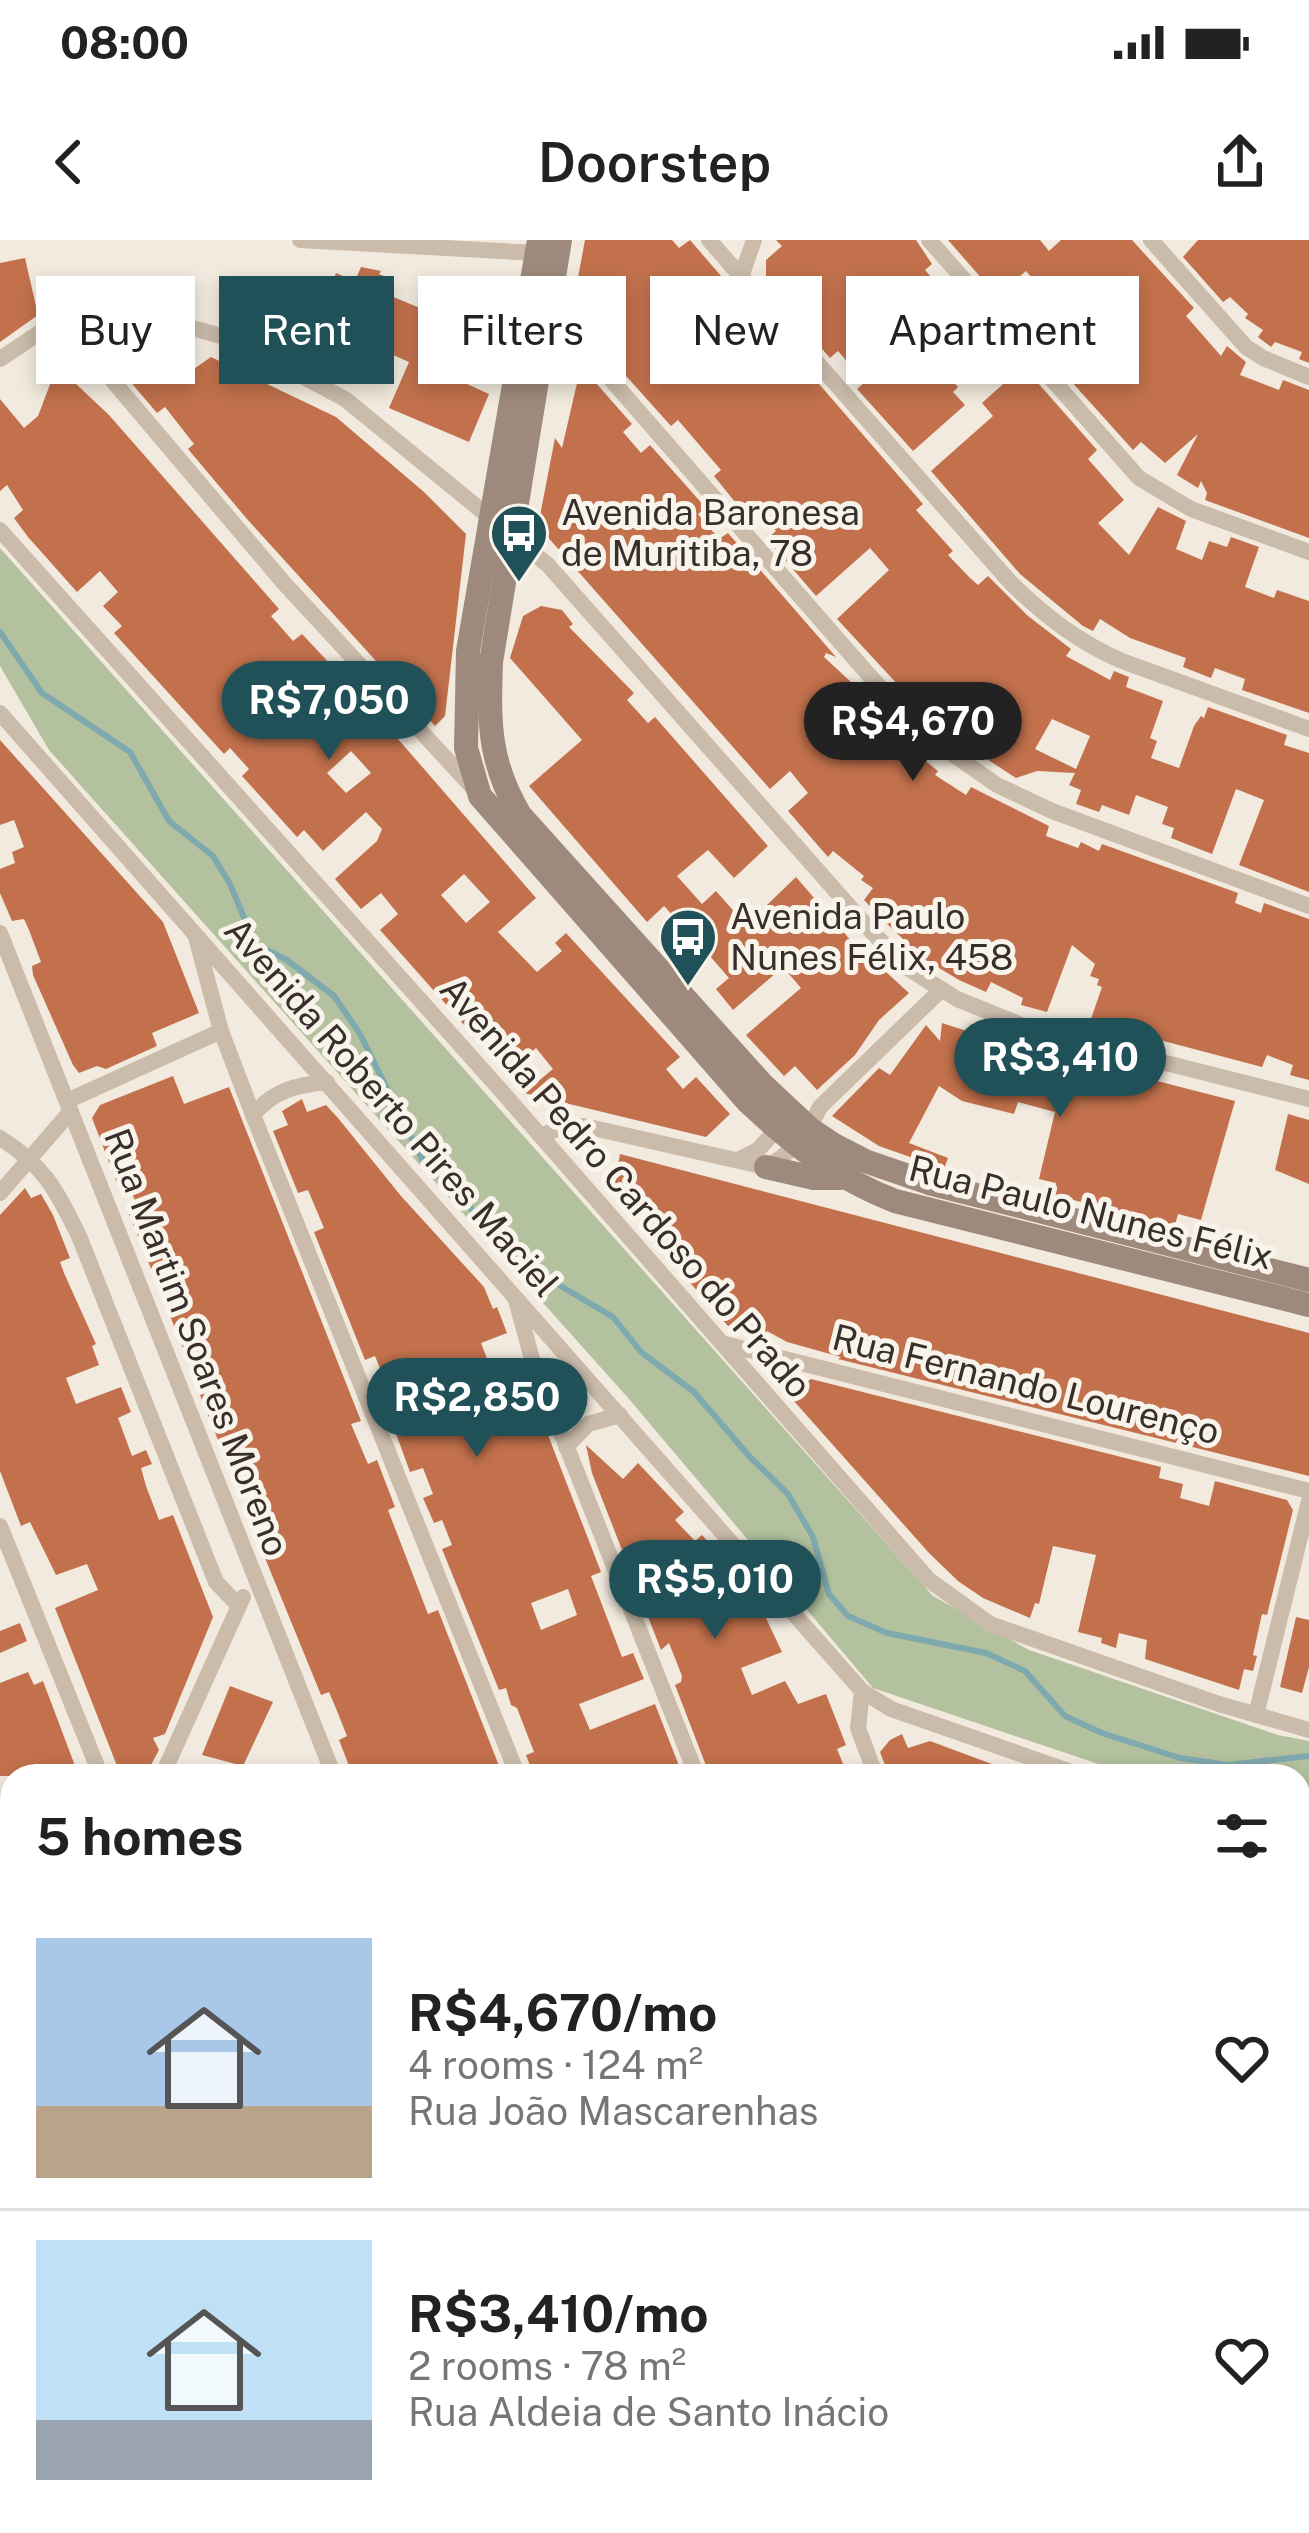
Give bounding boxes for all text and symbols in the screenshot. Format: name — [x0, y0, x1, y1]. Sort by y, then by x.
text: 08:00 — [60, 16, 189, 69]
icon: back — [36, 129, 102, 195]
icon: share — [1207, 129, 1273, 195]
text: Doorstep — [538, 131, 771, 194]
chip: Buy — [36, 276, 195, 384]
chip: Rent — [219, 276, 394, 384]
chip: Filters — [418, 276, 626, 384]
chip: New — [650, 276, 822, 384]
chip: Apartment — [846, 276, 1139, 384]
place label: Avenida Baronesa de Muritiba, 78 — [561, 491, 860, 574]
bus stop icon: Avenida Baronesa de Muritiba, 78 — [488, 502, 550, 584]
pin: R$7,050 — [218, 661, 440, 763]
text: R$7,050 — [248, 677, 410, 723]
pin: R$4,670 — [802, 682, 1024, 784]
text: R$4,670 — [831, 698, 995, 744]
place label: Avenida Paulo Nunes Félix, 458 — [730, 895, 1013, 978]
bus stop icon: Avenida Paulo Nunes Félix, 458 — [657, 906, 719, 988]
street label: Avenida Roberto Pires Maciel — [216, 909, 568, 1305]
street label: Avenida Pedro Cardoso do Prado — [432, 968, 820, 1406]
pin: R$3,410 — [949, 1018, 1171, 1120]
text: R$3,410 — [981, 1034, 1139, 1080]
street label: Rua Martim Soares Moreno — [96, 1122, 298, 1562]
street label: Rua Paulo Nunes Félix — [905, 1146, 1277, 1278]
street label: Rua Fernando Lourenço — [828, 1316, 1224, 1452]
pin: R$2,850 — [366, 1358, 588, 1460]
text: R$2,850 — [394, 1374, 560, 1420]
pin: R$5,010 — [604, 1540, 826, 1642]
text: R$5,010 — [636, 1556, 794, 1602]
icon: filters — [1209, 1803, 1275, 1869]
text: 5 homes — [36, 1807, 243, 1866]
text: R$4,670/mo — [408, 1983, 717, 2042]
icon: home — [132, 1986, 276, 2130]
icon: heart — [1209, 2025, 1275, 2091]
text: 4 rooms · 124 m² — [408, 2042, 703, 2088]
text: Rua João Mascarenhas — [408, 2088, 819, 2134]
text: R$3,410/mo — [408, 2284, 709, 2343]
icon: home — [132, 2288, 276, 2432]
icon: heart — [1209, 2327, 1275, 2393]
text: 2 rooms · 78 m² — [408, 2343, 686, 2389]
text: Rua Aldeia de Santo Inácio — [408, 2389, 889, 2435]

